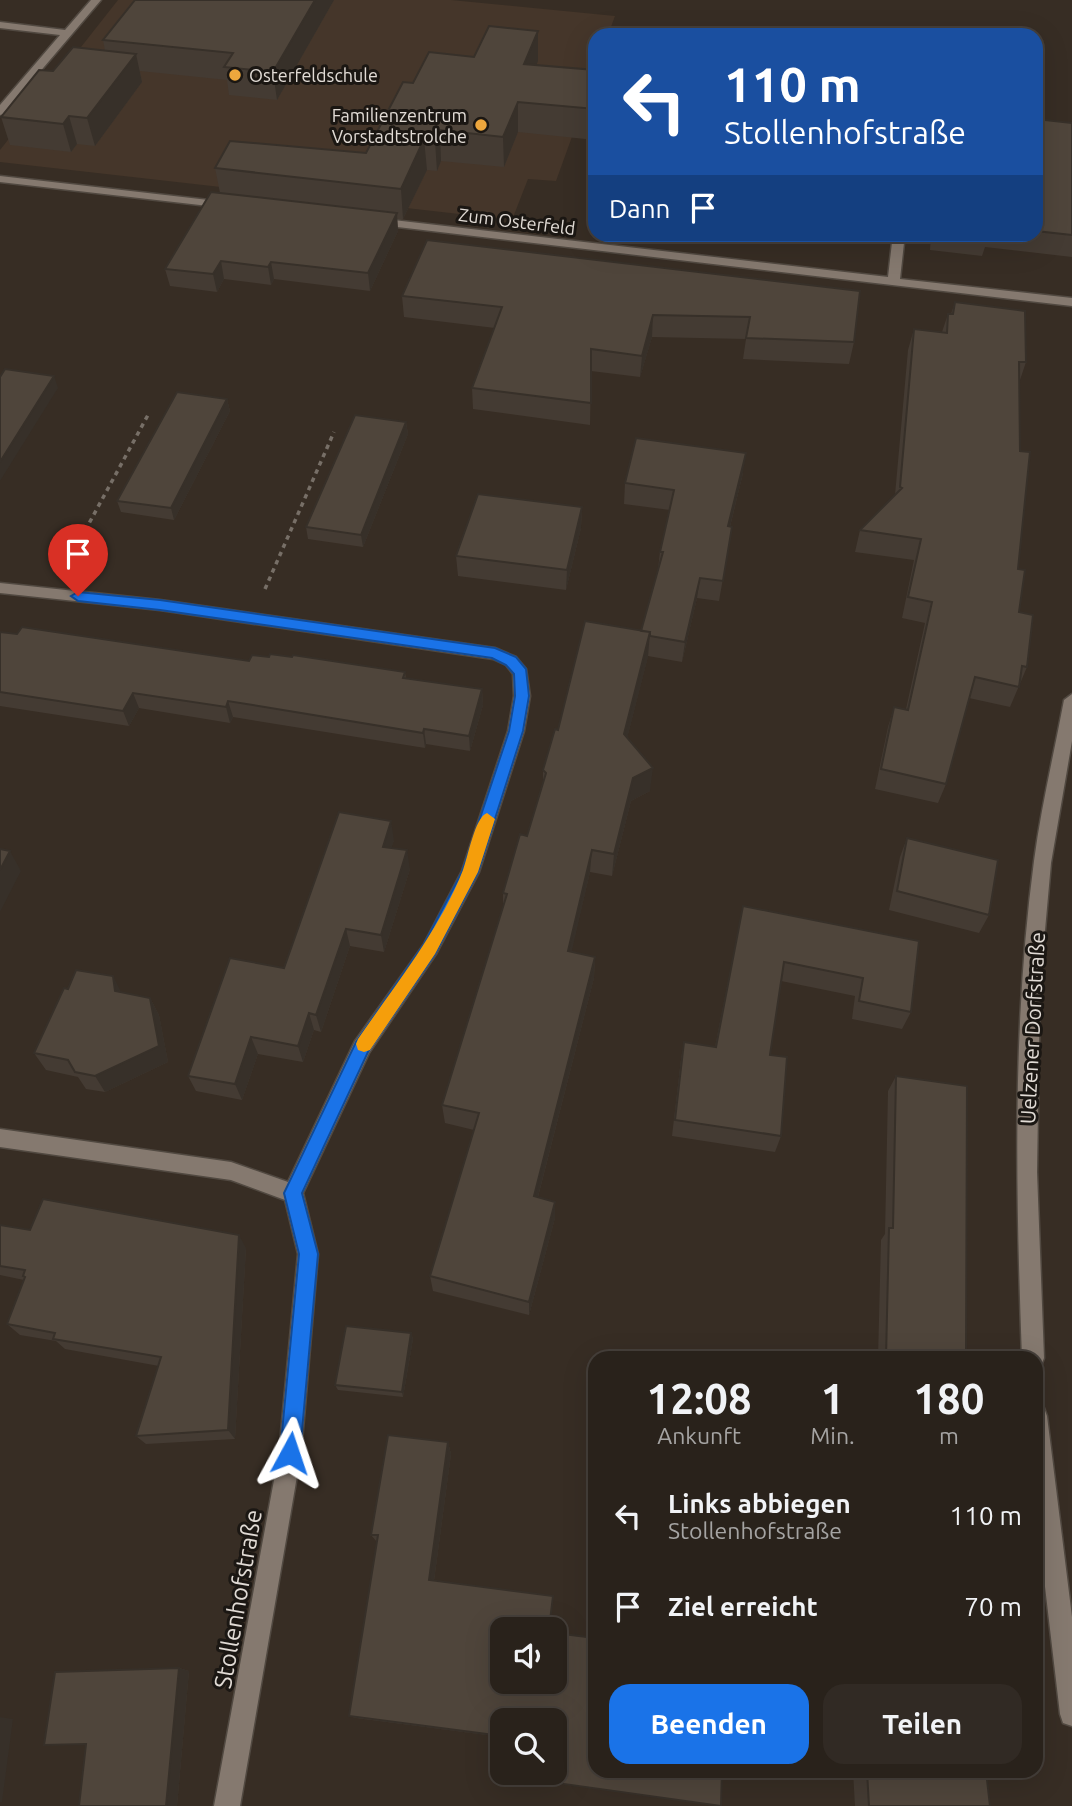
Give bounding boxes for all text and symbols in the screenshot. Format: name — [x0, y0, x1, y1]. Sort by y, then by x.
icon: left — [609, 56, 700, 147]
text: 110 m — [724, 56, 861, 111]
place label: Osterfeldschule — [249, 65, 378, 85]
marker: Osterfeldschule — [227, 67, 243, 83]
place label: Familienzentrum Vorstadtstrolche — [332, 105, 467, 146]
text: Stollenhofstraße — [724, 114, 966, 150]
marker: Familienzentrum Vorstadtstrolche — [473, 117, 489, 133]
icon: arrive — [684, 189, 722, 227]
text: Dann — [609, 194, 670, 223]
street label: Zum Osterfeld — [457, 204, 577, 238]
pin — [48, 524, 108, 596]
icon: arrive — [59, 535, 97, 573]
street label: Uelzener Dorfstraße — [1015, 931, 1049, 1125]
text: 12:08 — [647, 1375, 752, 1422]
text: 1 — [821, 1375, 844, 1422]
text: 180 — [913, 1375, 984, 1422]
position arrow — [253, 1416, 327, 1490]
text: Ankunft — [657, 1423, 741, 1448]
text: Min. — [810, 1423, 855, 1448]
text: m — [939, 1423, 959, 1448]
text: Links abbiegen — [668, 1489, 851, 1518]
icon: left — [609, 1497, 647, 1535]
text: 110 m — [950, 1501, 1022, 1530]
street label: Stollenhofstraße — [209, 1507, 267, 1691]
text: Stollenhofstraße — [668, 1518, 842, 1543]
icon: arrive — [609, 1588, 647, 1626]
text: Ziel erreicht — [668, 1592, 818, 1621]
text: 70 m — [964, 1592, 1022, 1621]
map controls — [490, 1617, 567, 1785]
button: sound — [490, 1617, 567, 1694]
button: Beenden — [609, 1684, 809, 1764]
button: Teilen — [823, 1684, 1022, 1764]
button: search — [490, 1708, 567, 1785]

